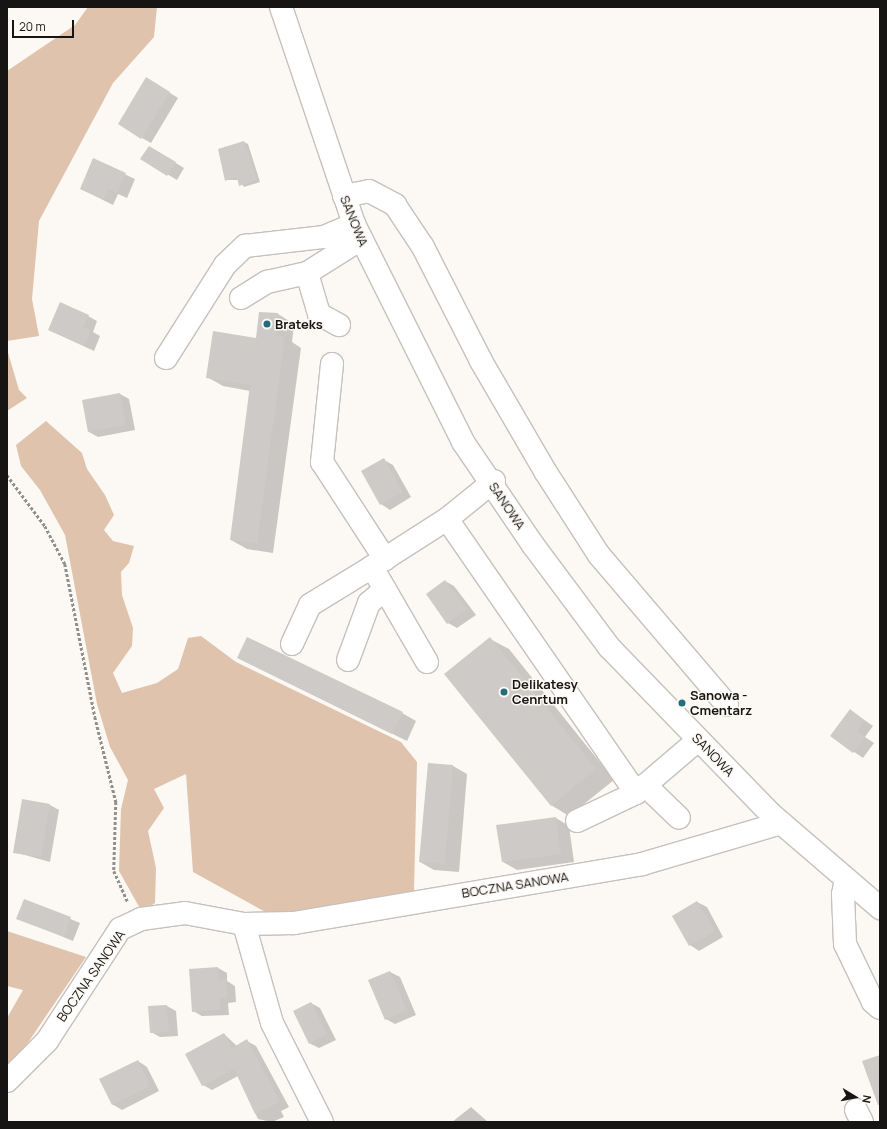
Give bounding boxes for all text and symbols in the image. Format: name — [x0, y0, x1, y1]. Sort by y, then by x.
scale bar — [14, 12, 76, 38]
text: 20 m — [19, 18, 46, 35]
street label: SANOWA — [337, 193, 371, 249]
place label: Brateks — [275, 316, 323, 332]
marker: Brateks — [262, 319, 272, 329]
street label: SANOWA — [486, 479, 528, 533]
place label: Delikatesy Cenrtum — [512, 677, 578, 708]
marker: Delikatesy Cenrtum — [499, 687, 509, 697]
place label: Sanowa - Cmentarz — [690, 688, 752, 719]
marker: Sanowa - Cmentarz — [677, 698, 687, 708]
street label: SANOWA — [689, 730, 737, 780]
street label: BOCZNA SANOWA — [460, 869, 570, 901]
street label: BOCZNA SANOWA — [54, 927, 128, 1025]
north arrow — [835, 1077, 875, 1117]
text: N — [859, 1094, 875, 1104]

